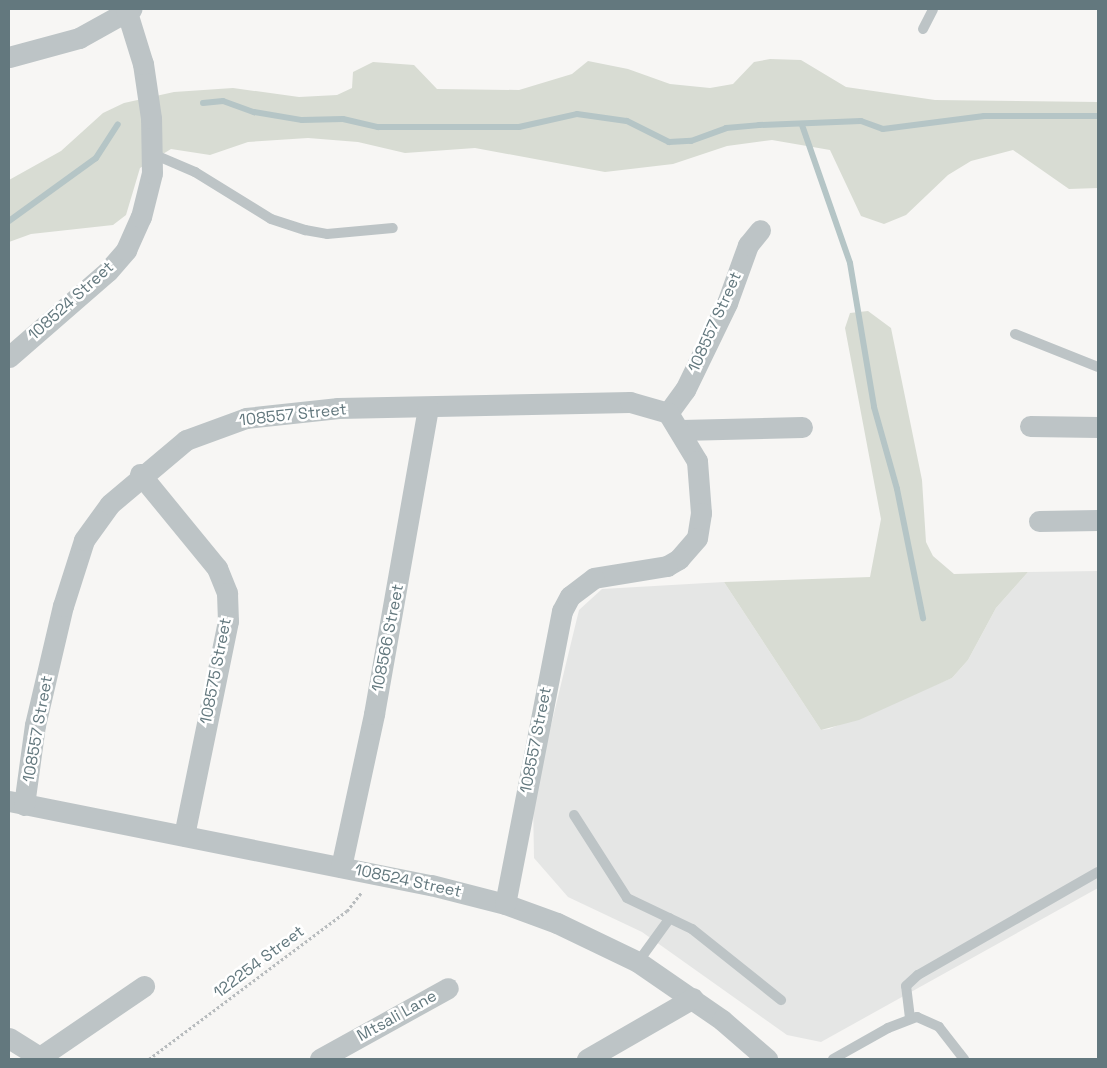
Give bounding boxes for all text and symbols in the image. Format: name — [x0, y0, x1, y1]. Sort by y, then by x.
street label: 108524 Street — [24, 258, 118, 344]
street label: 108557 Street — [684, 269, 746, 375]
street label: 108557 Street — [238, 400, 348, 430]
street label: 108566 Street — [368, 583, 408, 693]
street label: 108575 Street — [196, 616, 236, 726]
street label: 108557 Street — [19, 674, 57, 784]
street label: 108557 Street — [516, 685, 556, 795]
street label: 108524 Street — [353, 860, 463, 902]
street label: 122254 Street — [210, 922, 308, 1002]
street label: Mtsali Lane — [354, 986, 440, 1046]

